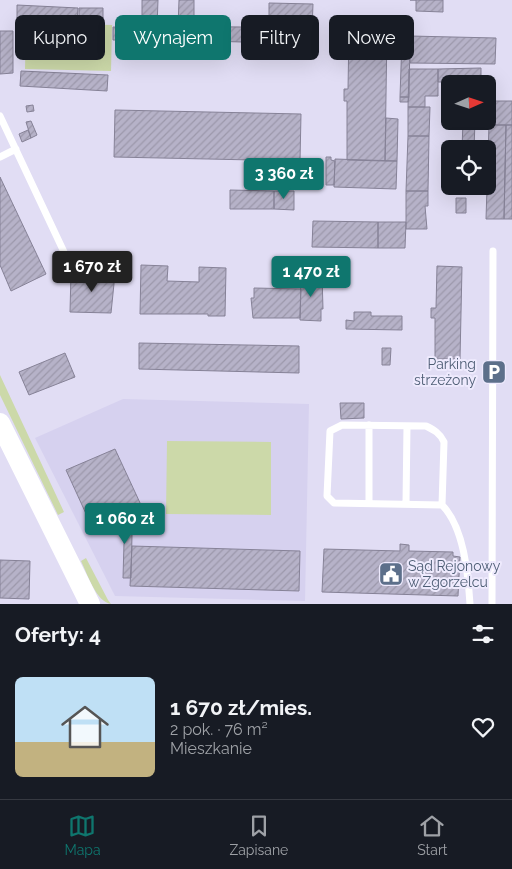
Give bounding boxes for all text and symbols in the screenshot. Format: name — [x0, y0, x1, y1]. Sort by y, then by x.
chip: Kupno — [15, 15, 105, 60]
chip: Wynajem — [115, 15, 231, 60]
chip: Filtry — [241, 15, 319, 60]
chip: Nowe — [329, 15, 414, 60]
north arrow — [441, 75, 496, 130]
map controls — [441, 75, 496, 195]
button: locate — [441, 140, 496, 195]
pin: 3 360 zł — [232, 158, 336, 200]
text: 3 360 zł — [255, 164, 313, 183]
pin: 1 670 zł — [40, 250, 144, 293]
pin: 1 470 zł — [259, 256, 363, 298]
text: 1 670 zł — [63, 257, 121, 276]
text: 1 470 zł — [283, 262, 339, 281]
place label: Parking strzeżony — [414, 356, 476, 388]
parking icon: Parking strzeżony — [481, 359, 507, 385]
pin: 1 060 zł — [73, 502, 177, 545]
text: 1 060 zł — [96, 509, 154, 528]
place label: Sąd Rejonowy w Zgorzelcu — [408, 558, 501, 590]
public building icon: Sąd Rejonowy w Zgorzelcu — [378, 561, 404, 587]
icon: filters — [469, 620, 497, 648]
text: Oferty: 4 — [15, 622, 101, 647]
text: 1 670 zł/mies. — [170, 695, 312, 720]
icon: home — [55, 697, 115, 757]
icon: heart — [469, 713, 497, 741]
text: 2 pok. · 76 m² — [170, 720, 268, 739]
text: Mieszkanie — [170, 739, 252, 758]
tab: Mapa — [64, 812, 101, 858]
tab: Zapisane — [229, 812, 288, 858]
tab: Start — [417, 812, 448, 858]

